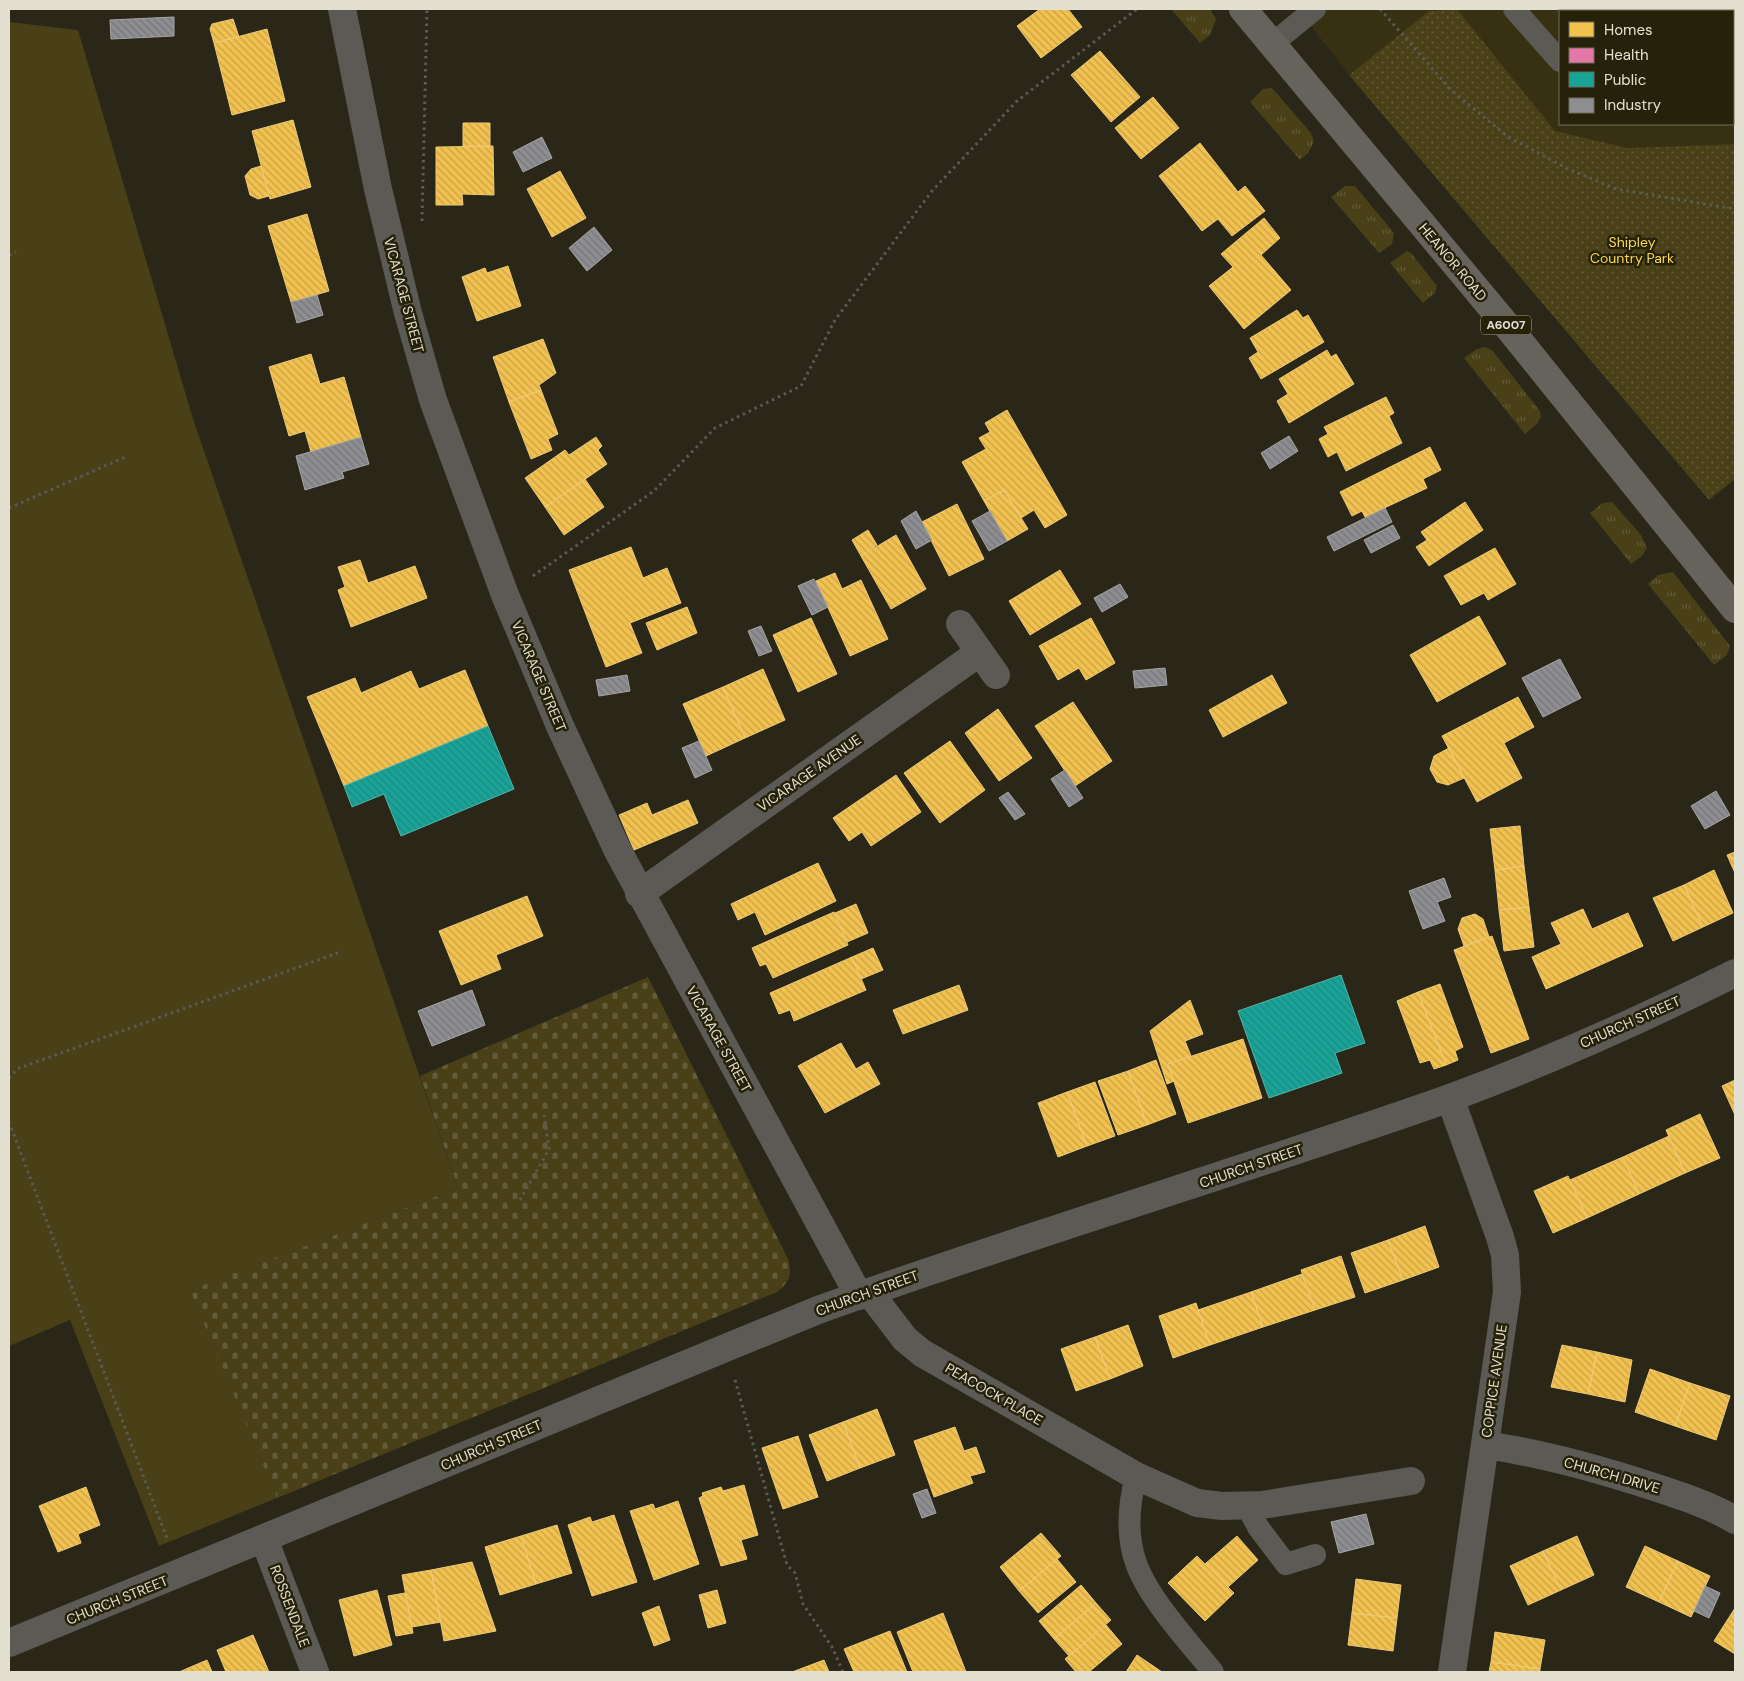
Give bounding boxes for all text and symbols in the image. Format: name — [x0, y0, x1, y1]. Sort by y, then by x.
legend — [1559, 10, 1734, 125]
text: Homes — [1604, 20, 1653, 40]
text: Health — [1604, 45, 1649, 65]
text: Public — [1604, 70, 1646, 90]
text: Industry — [1604, 95, 1662, 115]
street label: HEANOR ROAD — [1415, 219, 1491, 305]
park label: Shipley Country Park — [1590, 233, 1674, 267]
street label: VICARAGE STREET — [380, 235, 428, 355]
road number: A6007 — [1481, 316, 1531, 334]
street label: VICARAGE STREET — [508, 618, 571, 734]
street label: VICARAGE AVENUE — [753, 730, 865, 816]
street label: VICARAGE STREET — [682, 983, 756, 1095]
street label: CHURCH STREET — [1577, 992, 1683, 1052]
street label: CHURCH STREET — [1197, 1140, 1305, 1192]
street label: CHURCH STREET — [813, 1266, 921, 1320]
street label: COPPICE AVENUE — [1477, 1323, 1511, 1439]
street label: PEACOCK PLACE — [942, 1359, 1046, 1429]
street label: CHURCH STREET — [438, 1416, 544, 1474]
street label: CHURCH DRIVE — [1562, 1453, 1662, 1497]
street label: ROSSENDALE — [266, 1562, 314, 1650]
street label: CHURCH STREET — [64, 1571, 171, 1629]

